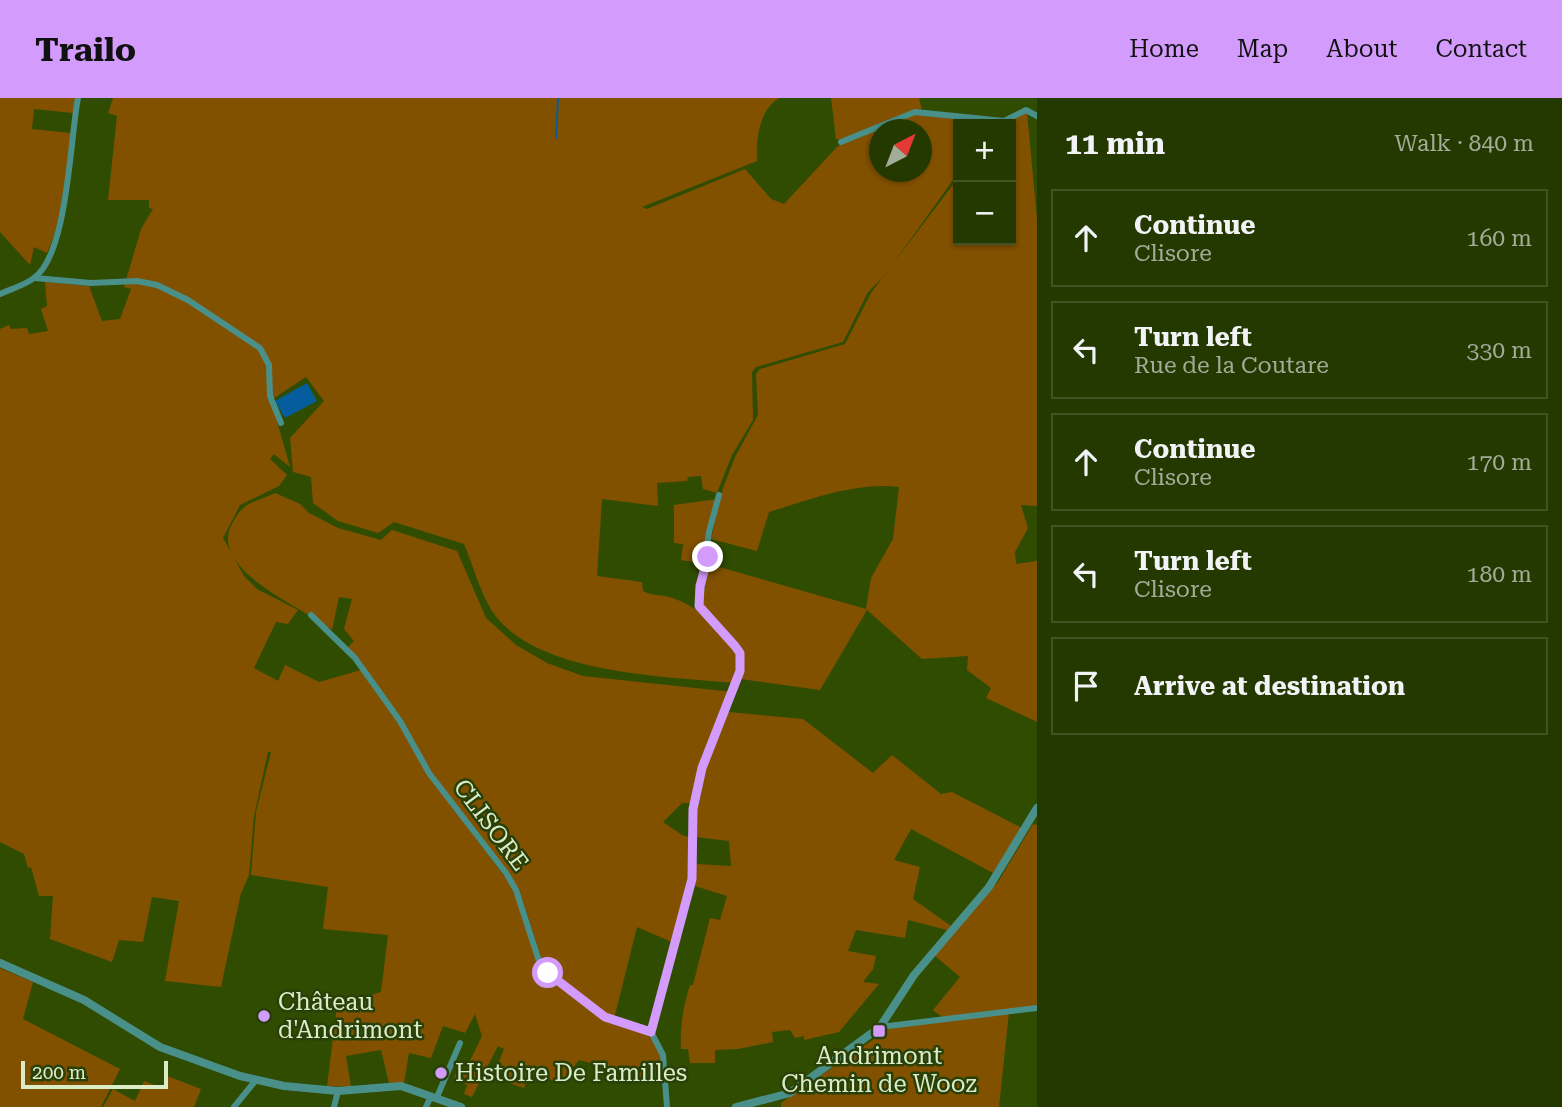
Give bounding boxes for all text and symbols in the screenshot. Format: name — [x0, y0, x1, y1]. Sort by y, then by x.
text: Trailo — [35, 30, 136, 69]
text: Home — [1129, 35, 1199, 63]
text: Map — [1237, 35, 1288, 63]
text: About — [1326, 35, 1397, 63]
text: Contact — [1435, 35, 1527, 63]
north arrow — [869, 119, 932, 182]
map controls — [953, 119, 1016, 245]
button: + — [953, 119, 1016, 182]
text: 11 min — [1065, 126, 1165, 161]
text: Walk · 840 m — [1395, 130, 1534, 157]
button: − — [953, 182, 1016, 245]
text: Continue — [1134, 210, 1256, 240]
icon: ahead — [1067, 219, 1105, 257]
text: 160 m — [1467, 225, 1532, 252]
text: Clisore — [1134, 240, 1212, 267]
text: Turn left — [1134, 322, 1252, 352]
icon: left — [1067, 331, 1105, 369]
text: 330 m — [1467, 337, 1532, 364]
text: Rue de la Coutare — [1134, 352, 1329, 379]
text: Continue — [1134, 434, 1256, 464]
icon: ahead — [1067, 443, 1105, 481]
text: 170 m — [1467, 449, 1532, 476]
text: Clisore — [1134, 464, 1212, 491]
route end — [692, 541, 723, 572]
text: Turn left — [1134, 546, 1252, 576]
icon: left — [1067, 555, 1105, 593]
text: 180 m — [1467, 561, 1532, 588]
text: Clisore — [1134, 576, 1212, 603]
icon: arrive — [1067, 667, 1105, 705]
text: Arrive at destination — [1134, 671, 1405, 701]
street label: CLISORE — [448, 774, 534, 876]
route start — [532, 957, 563, 988]
place label: Château d'Andrimont — [278, 988, 422, 1044]
marker: Château d'Andrimont — [256, 1008, 272, 1024]
marker: Andrimont Chemin de Wooz — [871, 1023, 887, 1039]
place label: Andrimont Chemin de Wooz — [781, 1042, 977, 1098]
scale bar — [21, 1058, 168, 1090]
place label: Histoire De Familles — [455, 1059, 687, 1087]
text: 200 m — [32, 1061, 86, 1084]
marker: Histoire De Familles — [433, 1065, 449, 1081]

